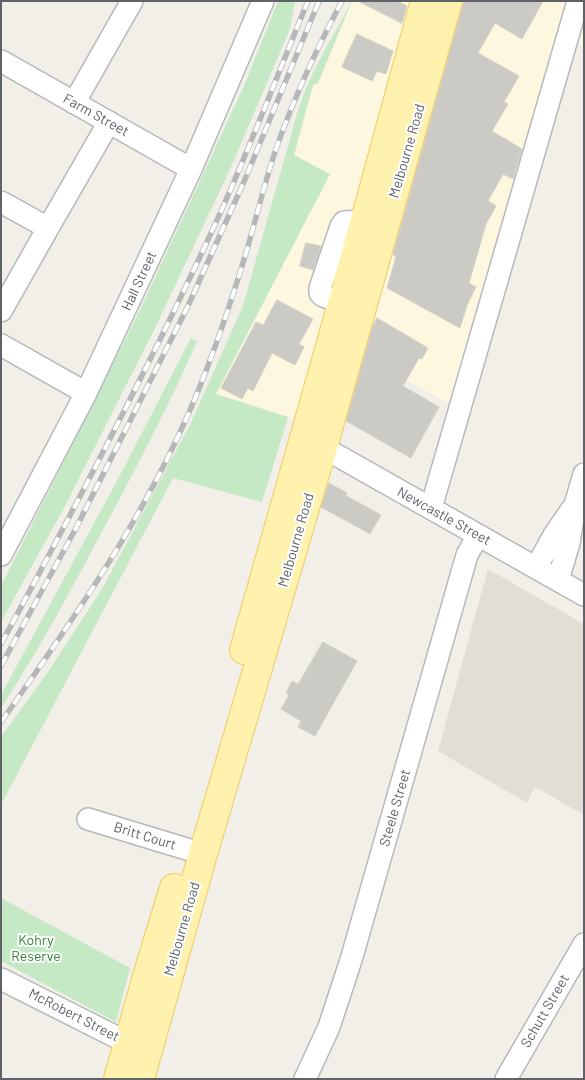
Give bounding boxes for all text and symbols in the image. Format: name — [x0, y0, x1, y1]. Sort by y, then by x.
street label: Farm Street — [60, 90, 132, 140]
street label: Melbourne Road — [386, 102, 428, 200]
street label: Hall Street — [118, 249, 160, 313]
street label: Newcastle Street — [394, 483, 494, 549]
street label: Melbourne Road — [275, 491, 317, 589]
street label: Steele Street — [376, 767, 414, 849]
street label: Britt Court — [112, 819, 178, 853]
street label: Melbourne Road — [161, 880, 203, 978]
park label: Kohry Reserve — [11, 932, 61, 964]
street label: Schutt Street — [517, 971, 573, 1051]
street label: McRobert Street — [26, 985, 122, 1045]

